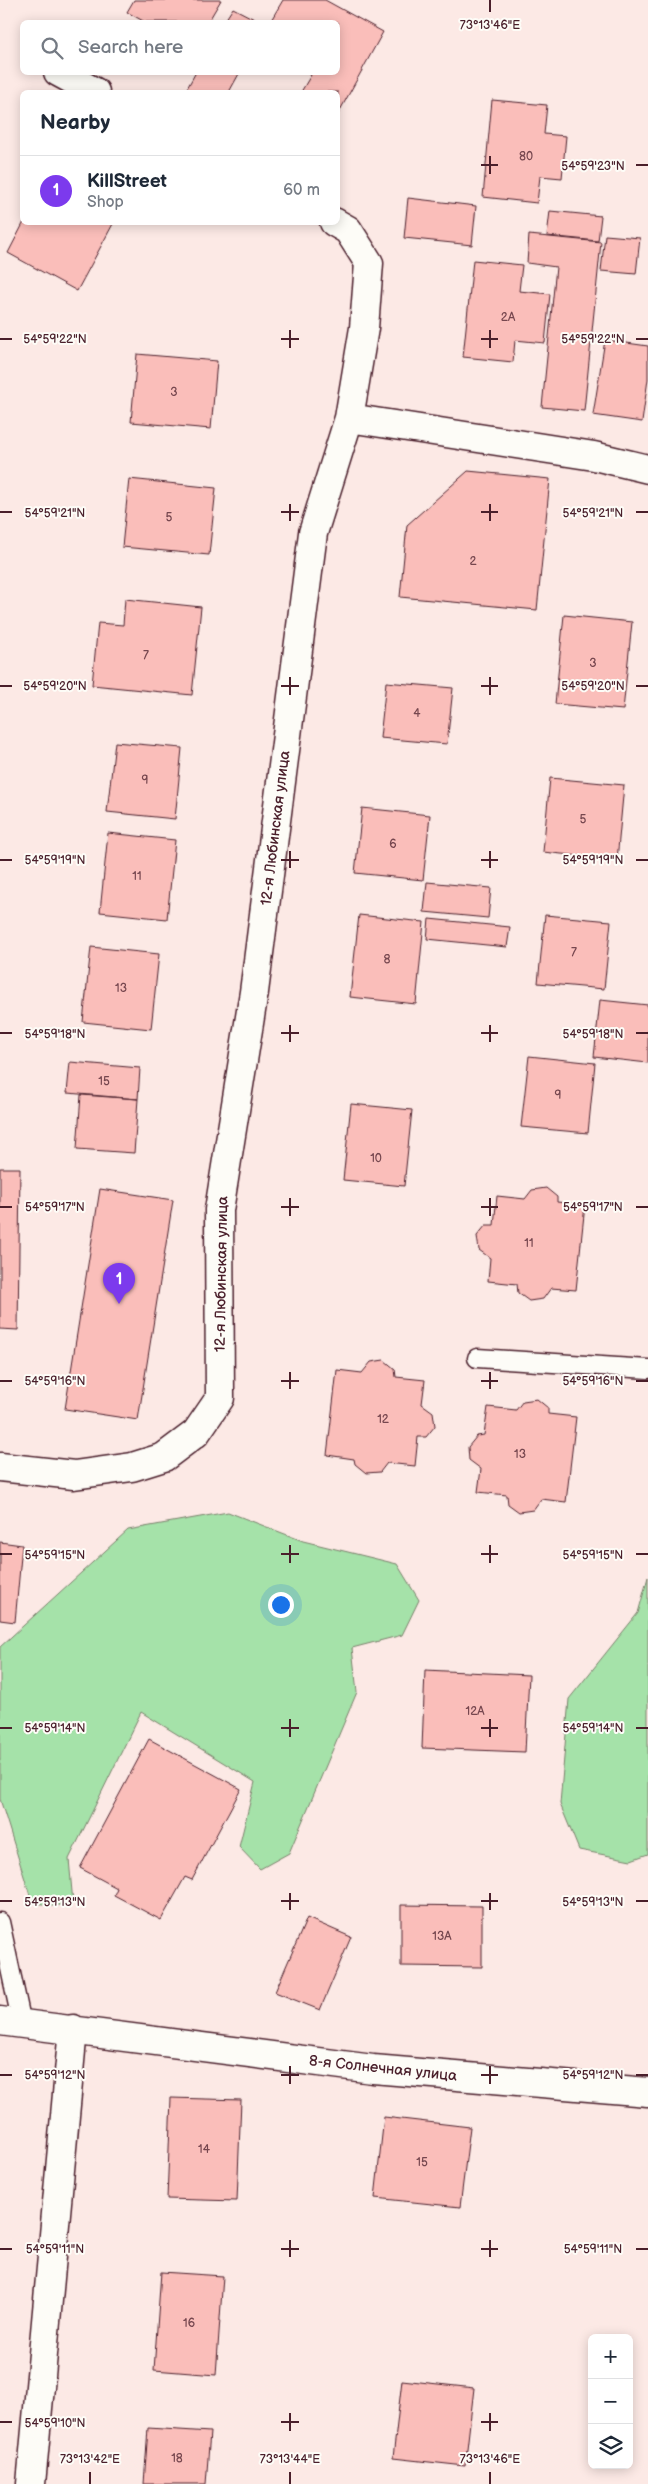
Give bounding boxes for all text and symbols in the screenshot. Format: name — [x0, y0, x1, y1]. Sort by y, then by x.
text: 73°13'46"E — [460, 18, 520, 33]
search box — [20, 20, 340, 75]
icon: search — [38, 34, 66, 62]
text: Search here — [78, 36, 183, 59]
text: Nearby — [40, 110, 110, 135]
house number: 80 — [519, 149, 533, 164]
text: 54°59'23"N — [561, 159, 625, 174]
text: KillStreet — [87, 170, 167, 193]
text: 1 — [53, 181, 59, 200]
text: 60 m — [283, 181, 320, 200]
text: Shop — [87, 193, 124, 212]
house number: 2А — [501, 310, 516, 325]
text: 54°59'22"N — [23, 332, 87, 347]
text: 54°59'22"N — [561, 332, 625, 347]
house number: 3 — [170, 385, 178, 400]
text: 54°59'21"N — [25, 506, 85, 521]
text: 54°59'21"N — [563, 506, 623, 521]
house number: 5 — [166, 510, 173, 525]
house number: 2 — [469, 554, 477, 569]
house number: 7 — [143, 648, 149, 663]
house number: 3 — [589, 656, 597, 671]
text: 54°59'20"N — [23, 679, 87, 694]
text: 54°59'20"N — [561, 679, 625, 694]
house number: 4 — [413, 706, 421, 721]
street label: 12-я Любинская улица — [257, 749, 294, 907]
house number: 9 — [142, 773, 149, 788]
house number: 5 — [580, 812, 587, 827]
house number: 6 — [389, 837, 397, 852]
text: 54°59'19"N — [25, 853, 85, 868]
text: 54°59'19"N — [563, 853, 623, 868]
house number: 11 — [132, 869, 142, 884]
house number: 7 — [571, 945, 577, 960]
house number: 8 — [384, 952, 391, 967]
house number: 13 — [115, 981, 127, 996]
text: 54°59'18"N — [25, 1027, 85, 1042]
text: 54°59'18"N — [563, 1027, 623, 1042]
house number: 15 — [98, 1074, 110, 1089]
house number: 9 — [555, 1088, 562, 1103]
house number: 10 — [370, 1151, 382, 1166]
street label: 12-я Любинская улица — [211, 1196, 232, 1352]
text: 54°59'17"N — [25, 1200, 85, 1215]
text: 54°59'17"N — [563, 1200, 623, 1215]
house number: 11 — [524, 1236, 534, 1251]
pin: 1 — [103, 1263, 135, 1304]
text: 54°59'16"N — [24, 1374, 86, 1389]
text: 54°59'16"N — [562, 1374, 624, 1389]
house number: 12 — [377, 1412, 389, 1427]
house number: 13 — [514, 1447, 526, 1462]
text: 54°59'15"N — [25, 1548, 85, 1563]
text: 54°59'15"N — [563, 1548, 623, 1563]
your location — [268, 1592, 294, 1618]
house number: 12А — [466, 1704, 485, 1719]
text: 54°59'14"N — [24, 1721, 86, 1736]
text: 54°59'14"N — [562, 1721, 624, 1736]
text: 54°59'13"N — [24, 1895, 86, 1910]
text: 54°59'13"N — [562, 1895, 624, 1910]
house number: 13А — [432, 1929, 452, 1944]
street label: 8-я Солнечная улица — [308, 2051, 458, 2086]
text: 54°59'12"N — [25, 2068, 85, 2083]
text: 54°59'12"N — [563, 2068, 623, 2083]
house number: 14 — [198, 2142, 211, 2157]
house number: 15 — [416, 2155, 428, 2170]
text: 54°59'11"N — [26, 2242, 84, 2257]
text: 54°59'11"N — [564, 2242, 622, 2257]
house number: 16 — [183, 2316, 195, 2331]
map controls — [588, 2334, 633, 2469]
button: + — [588, 2334, 633, 2379]
button: − — [588, 2379, 633, 2424]
text: 54°59'10"N — [25, 2416, 85, 2431]
button: layers — [588, 2424, 633, 2469]
house number: 18 — [171, 2451, 183, 2466]
text: 73°13'42"E — [60, 2452, 120, 2467]
text: 73°13'44"E — [260, 2452, 320, 2467]
text: 73°13'46"E — [460, 2452, 520, 2467]

